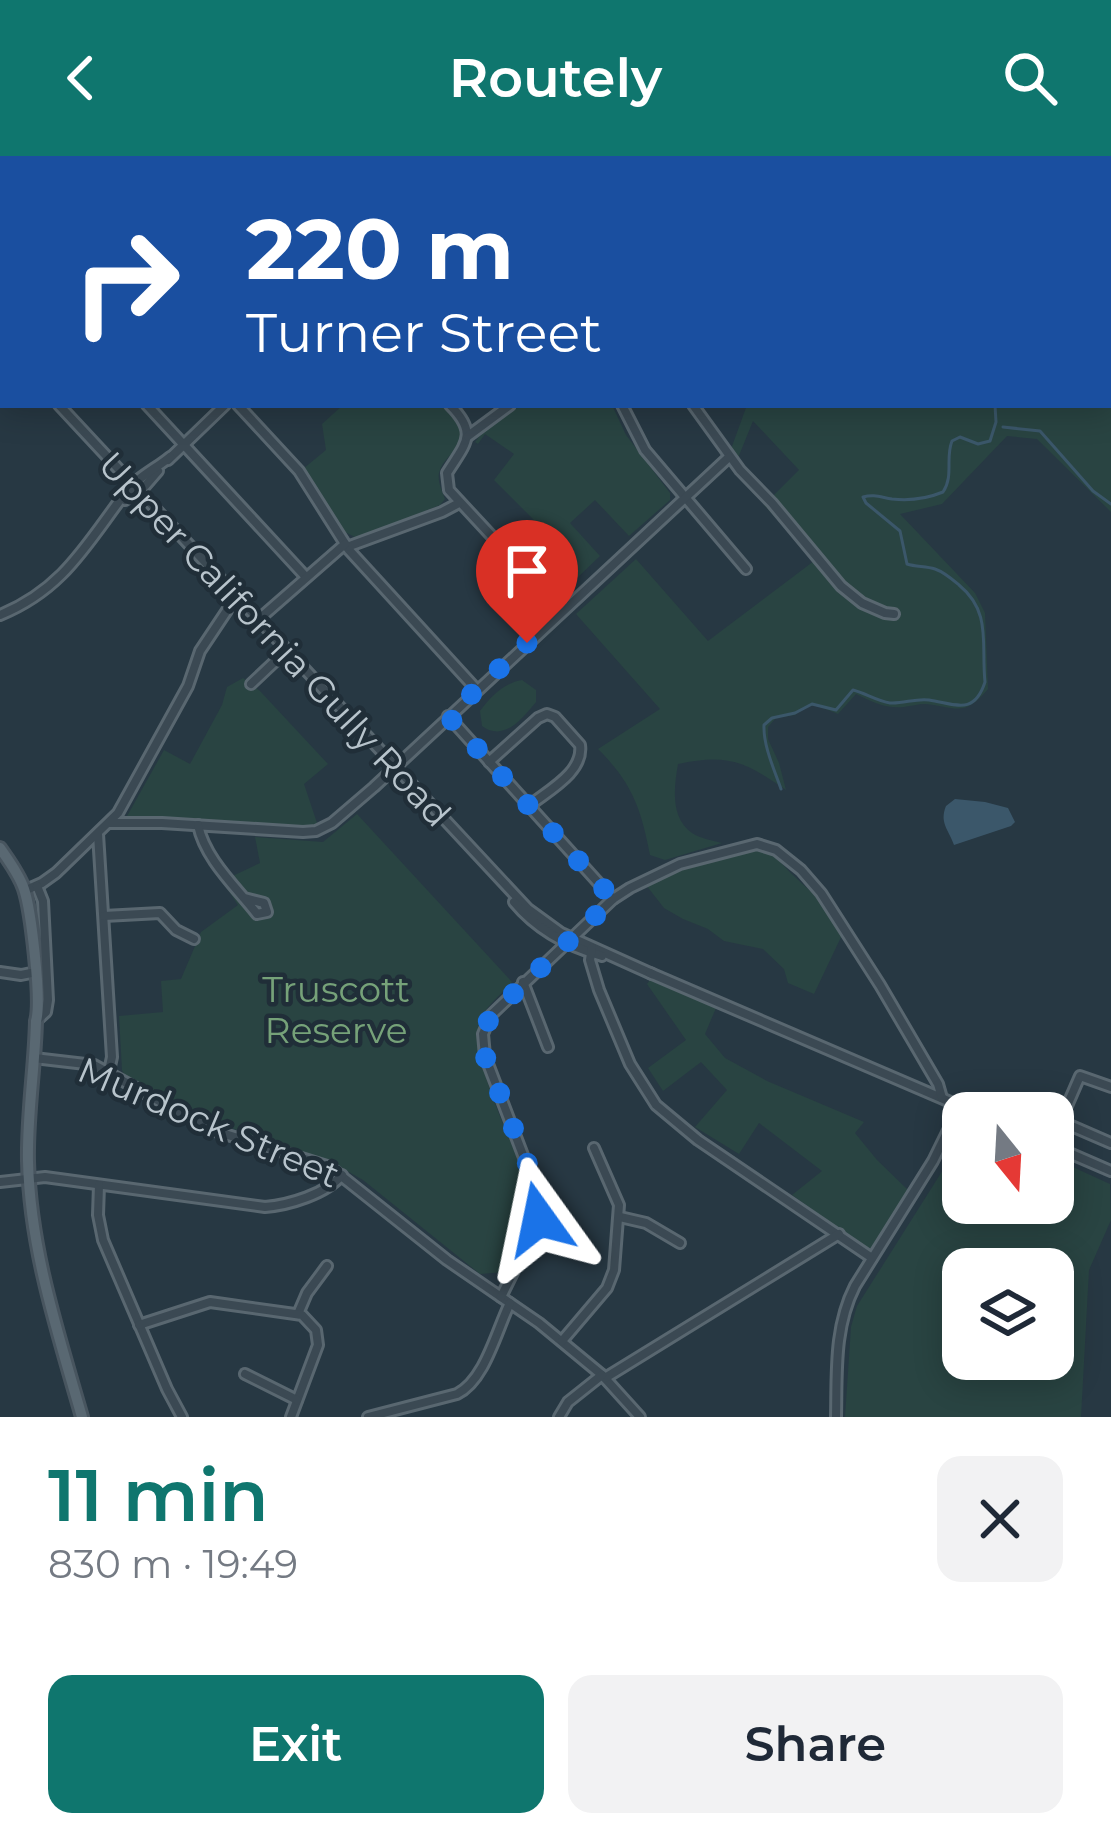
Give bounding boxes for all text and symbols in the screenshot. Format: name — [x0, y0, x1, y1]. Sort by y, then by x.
icon: back — [48, 45, 114, 111]
text: Routely — [449, 45, 662, 111]
icon: search — [997, 45, 1063, 111]
text: 220 m — [246, 198, 514, 300]
icon: right — [48, 204, 204, 360]
text: Turner Street — [246, 300, 602, 366]
street label: Upper California Gully Road — [90, 442, 460, 836]
pin — [476, 520, 578, 643]
icon: arrive — [494, 538, 560, 604]
park label: Truscott Reserve — [262, 967, 410, 1052]
street label: Murdock Street — [72, 1047, 346, 1197]
north arrow — [942, 1092, 1074, 1224]
map controls — [942, 1092, 1074, 1380]
position arrow — [476, 1156, 602, 1282]
button: layers — [942, 1248, 1074, 1380]
text: 11 min — [48, 1451, 269, 1539]
button: close — [937, 1456, 1063, 1582]
text: 830 m · 19:49 — [48, 1540, 298, 1588]
button: Exit — [48, 1675, 544, 1813]
button: Share — [568, 1675, 1063, 1813]

